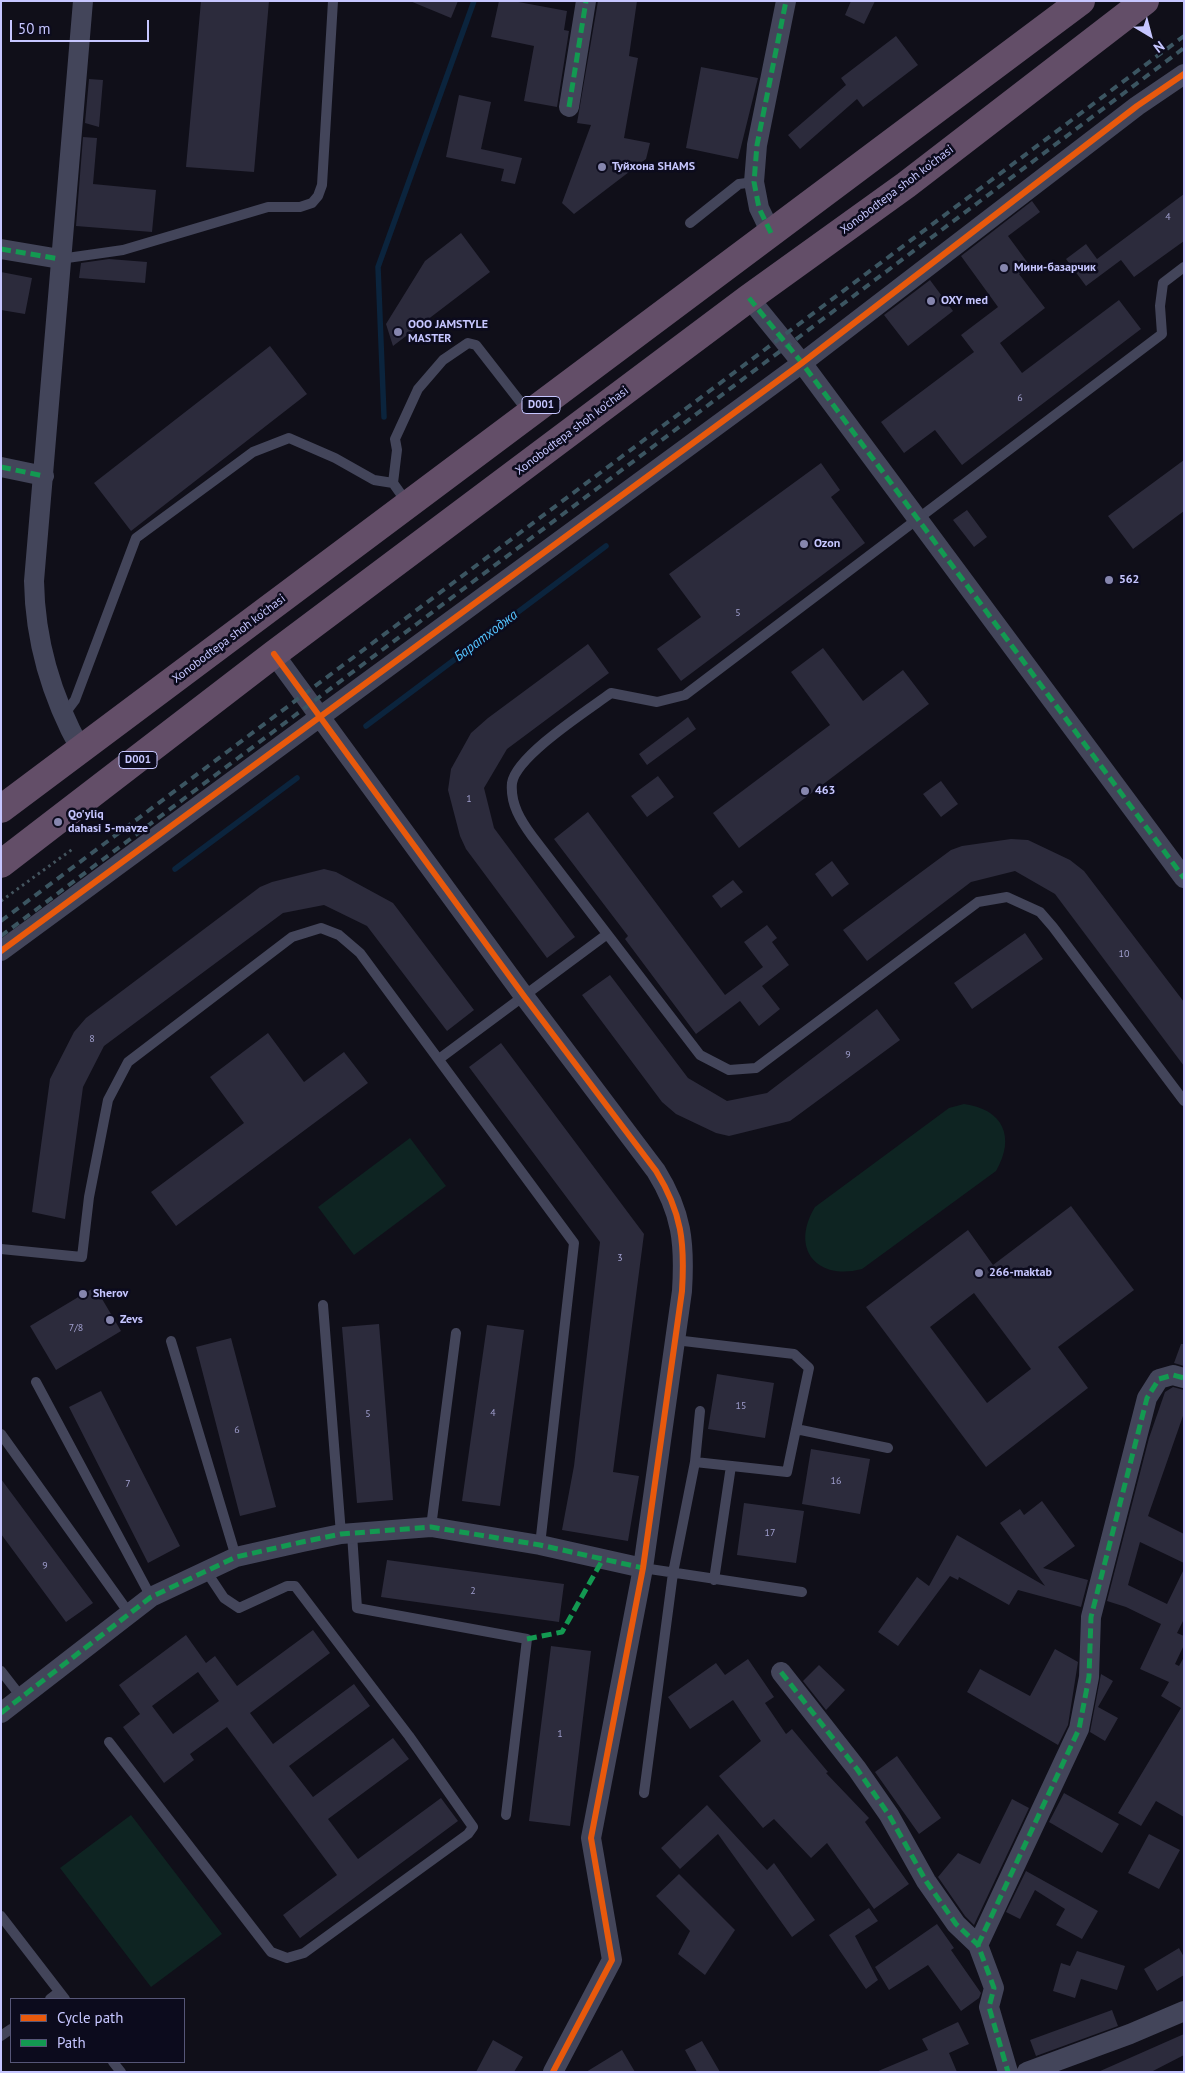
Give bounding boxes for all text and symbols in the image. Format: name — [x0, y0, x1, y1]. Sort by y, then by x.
scale bar — [12, 10, 151, 42]
north arrow — [1125, 10, 1175, 60]
text: 50 m — [18, 19, 51, 38]
text: N — [1150, 37, 1168, 57]
street label: Xonobodtepa shoh ko'chasi — [838, 143, 956, 237]
place label: Туйхона SHAMS — [612, 160, 695, 174]
marker: Туйхона SHAMS — [596, 161, 608, 173]
house number: 4 — [1165, 211, 1171, 223]
place label: Мини-базарчик — [1014, 261, 1096, 275]
marker: Мини-базарчик — [998, 262, 1010, 274]
place label: OXY med — [941, 294, 988, 308]
marker: OXY med — [925, 295, 937, 307]
place label: OOO JAMSTYLE MASTER — [408, 318, 488, 346]
marker: OOO JAMSTYLE MASTER — [392, 326, 404, 338]
street label: Xonobodtepa shoh ko'chasi — [513, 384, 631, 478]
house number: 6 — [1017, 392, 1023, 404]
road number: D001 — [522, 396, 560, 414]
place label: Ozon — [814, 537, 840, 551]
marker: Ozon — [798, 538, 810, 550]
place label: 562 — [1119, 573, 1139, 587]
marker: 562 — [1103, 574, 1115, 586]
street label: Xonobodtepa shoh ko'chasi — [170, 592, 288, 686]
water label: Баратходжа — [451, 607, 521, 665]
house number: 5 — [735, 607, 741, 619]
road number: D001 — [119, 752, 157, 768]
place label: 463 — [815, 784, 835, 798]
marker: 463 — [799, 785, 811, 797]
house number: 1 — [466, 793, 472, 805]
place label: Qo'yliq dahasi 5-mavze — [68, 808, 148, 836]
marker: Qo'yliq dahasi 5-mavze — [52, 816, 64, 828]
house number: 10 — [1119, 948, 1129, 960]
house number: 8 — [89, 1033, 95, 1045]
house number: 9 — [845, 1049, 851, 1061]
house number: 3 — [617, 1252, 623, 1264]
place label: 266-maktab — [989, 1266, 1052, 1280]
marker: 266-maktab — [973, 1267, 985, 1279]
place label: Sherov — [93, 1287, 128, 1301]
marker: Sherov — [77, 1288, 89, 1300]
place label: Zevs — [120, 1313, 143, 1327]
marker: Zevs — [104, 1314, 116, 1326]
house number: 7/8 — [69, 1322, 83, 1334]
house number: 15 — [736, 1400, 746, 1412]
house number: 4 — [490, 1407, 496, 1419]
house number: 5 — [365, 1408, 371, 1420]
house number: 6 — [234, 1424, 240, 1436]
house number: 16 — [831, 1475, 841, 1487]
house number: 7 — [125, 1478, 131, 1490]
house number: 17 — [765, 1527, 775, 1539]
house number: 9 — [42, 1560, 48, 1572]
house number: 2 — [470, 1585, 476, 1597]
house number: 1 — [557, 1728, 563, 1740]
legend — [10, 1998, 185, 2063]
text: Cycle path — [57, 2008, 123, 2027]
text: Path — [57, 2033, 86, 2052]

